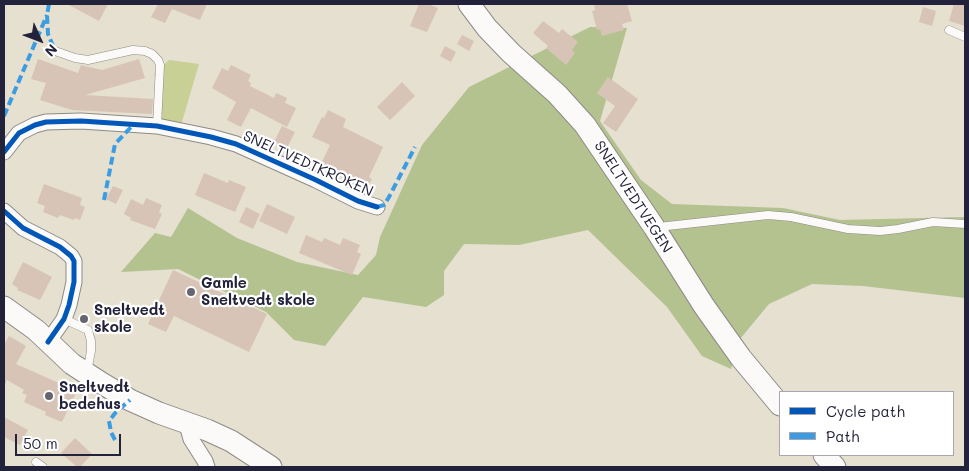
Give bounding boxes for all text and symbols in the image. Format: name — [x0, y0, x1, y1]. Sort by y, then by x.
north arrow — [15, 15, 65, 65]
text: N — [41, 40, 62, 61]
street label: SNELTVEDTKROKEN — [240, 127, 376, 201]
street label: SNELTVEDTVEGEN — [590, 137, 676, 257]
place label: Gamle Sneltvedt skole — [201, 274, 315, 309]
marker: Gamle Sneltvedt skole — [185, 286, 197, 298]
place label: Sneltvedt skole — [94, 301, 165, 336]
marker: Sneltvedt skole — [78, 313, 90, 325]
place label: Sneltvedt bedehus — [59, 378, 130, 413]
marker: Sneltvedt bedehus — [43, 390, 55, 402]
legend — [779, 391, 954, 456]
text: Cycle path — [826, 401, 905, 421]
scale bar — [18, 424, 124, 456]
text: Path — [826, 426, 860, 446]
text: 50 m — [23, 433, 58, 453]

